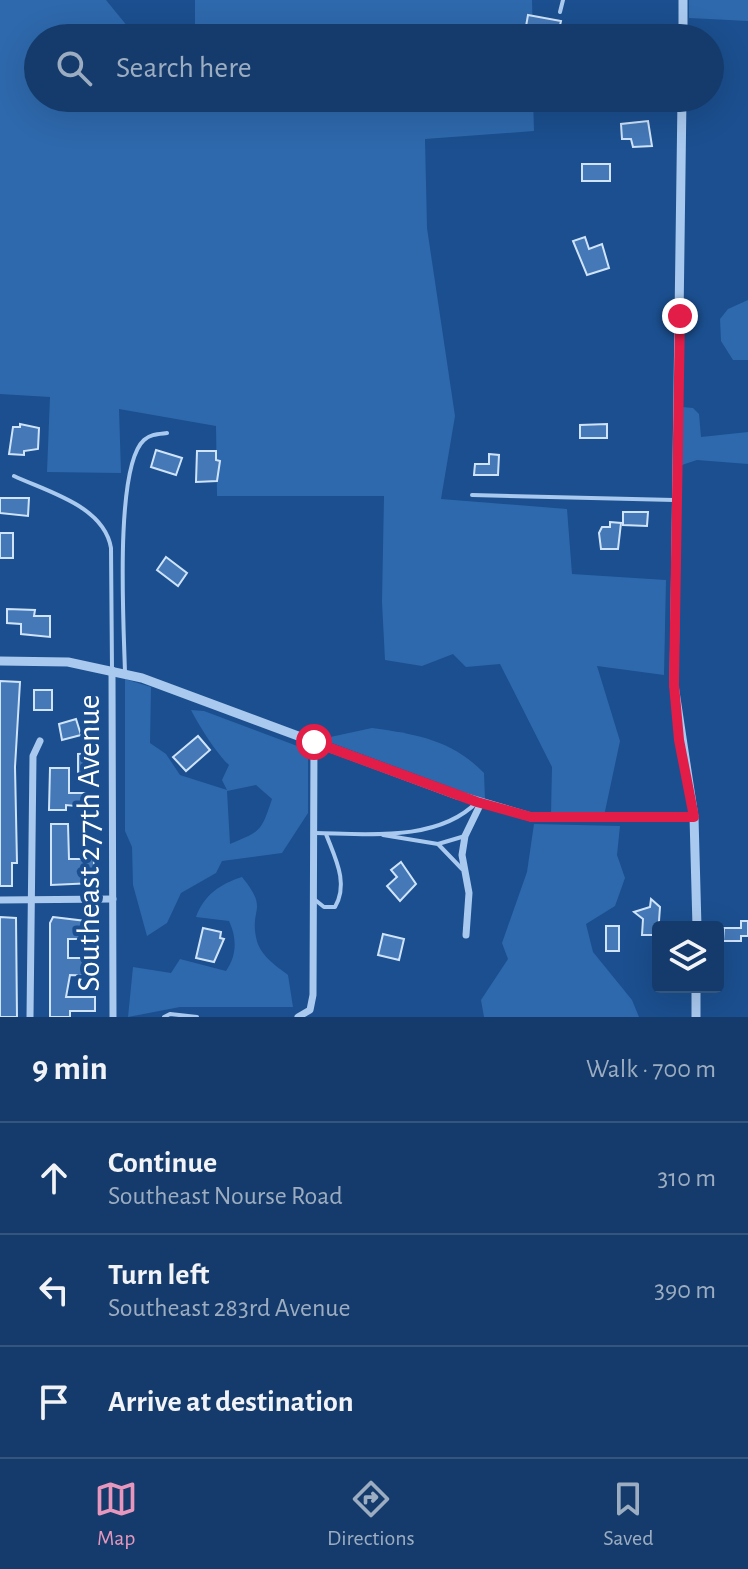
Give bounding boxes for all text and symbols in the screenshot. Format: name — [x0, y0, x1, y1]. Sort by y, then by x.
search box — [24, 24, 724, 112]
icon: search — [52, 46, 96, 90]
text: Search here — [116, 53, 252, 83]
route end — [662, 298, 698, 334]
street label: Southeast 277th Avenue — [73, 695, 105, 991]
route start — [296, 724, 332, 760]
map controls — [652, 921, 724, 993]
button: layers — [652, 921, 724, 993]
text: 9 min — [32, 1052, 108, 1086]
text: Walk · 700 m — [586, 1056, 716, 1082]
text: Continue — [108, 1148, 217, 1178]
icon: ahead — [32, 1156, 76, 1200]
text: 310 m — [658, 1165, 716, 1191]
text: Southeast Nourse Road — [108, 1183, 343, 1209]
text: Turn left — [108, 1260, 209, 1290]
icon: left — [32, 1268, 76, 1312]
text: 390 m — [654, 1277, 716, 1303]
text: Southeast 283rd Avenue — [108, 1295, 351, 1321]
icon: arrive — [32, 1380, 76, 1424]
text: Arrive at destination — [108, 1387, 354, 1417]
tab: Map — [94, 1477, 138, 1551]
tab: Directions — [327, 1477, 415, 1551]
tab: Saved — [603, 1477, 654, 1551]

